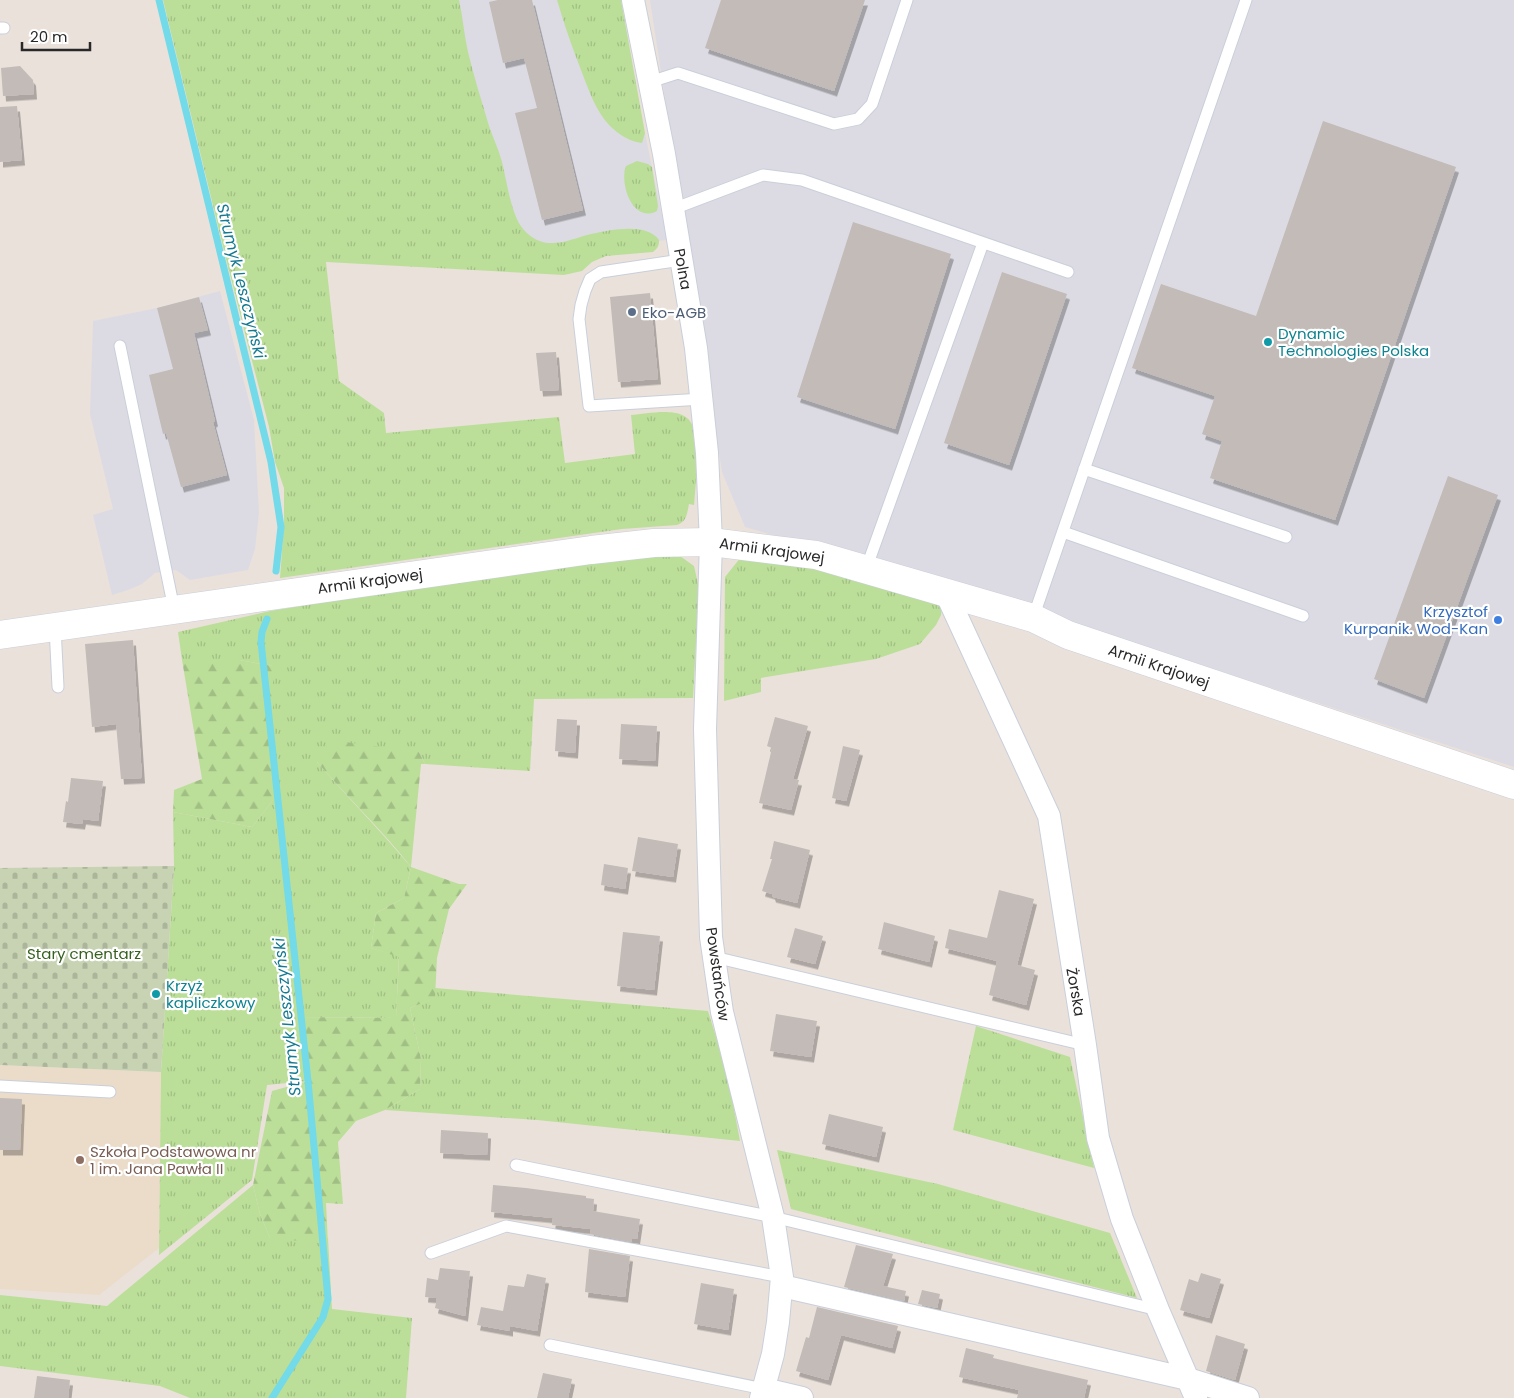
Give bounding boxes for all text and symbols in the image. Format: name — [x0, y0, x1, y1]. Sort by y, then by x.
scale bar — [22, 20, 90, 52]
text: 20 m — [30, 26, 68, 47]
water label: Strumyk Leszczyński — [211, 201, 272, 362]
street label: Polna — [669, 247, 697, 291]
place label: Eko-AGB — [642, 302, 706, 323]
marker: Eko-AGB — [626, 306, 638, 318]
place label: Dynamic Technologies Polska — [1278, 323, 1429, 361]
marker: Dynamic Technologies Polska — [1262, 336, 1274, 348]
street label: Armii Krajowej — [718, 532, 826, 568]
street label: Armii Krajowej — [316, 563, 424, 599]
place label: Krzysztof Kurpanik. Wod-Kan — [1344, 601, 1488, 639]
marker: Krzysztof Kurpanik. Wod-Kan — [1492, 614, 1504, 626]
street label: Armii Krajowej — [1106, 639, 1212, 693]
street label: Powstańców — [701, 926, 735, 1023]
water label: Strumyk Leszczyński — [267, 936, 307, 1097]
park label: Stary cmentarz — [27, 943, 141, 964]
street label: Żorska — [1061, 966, 1091, 1018]
place label: Krzyż kapliczkowy — [166, 975, 256, 1013]
marker: Krzyż kapliczkowy — [150, 988, 162, 1000]
place label: Szkoła Podstawowa nr 1 im. Jana Pawła II — [90, 1141, 257, 1179]
marker: Szkoła Podstawowa nr 1 im. Jana Pawła II — [74, 1154, 86, 1166]

